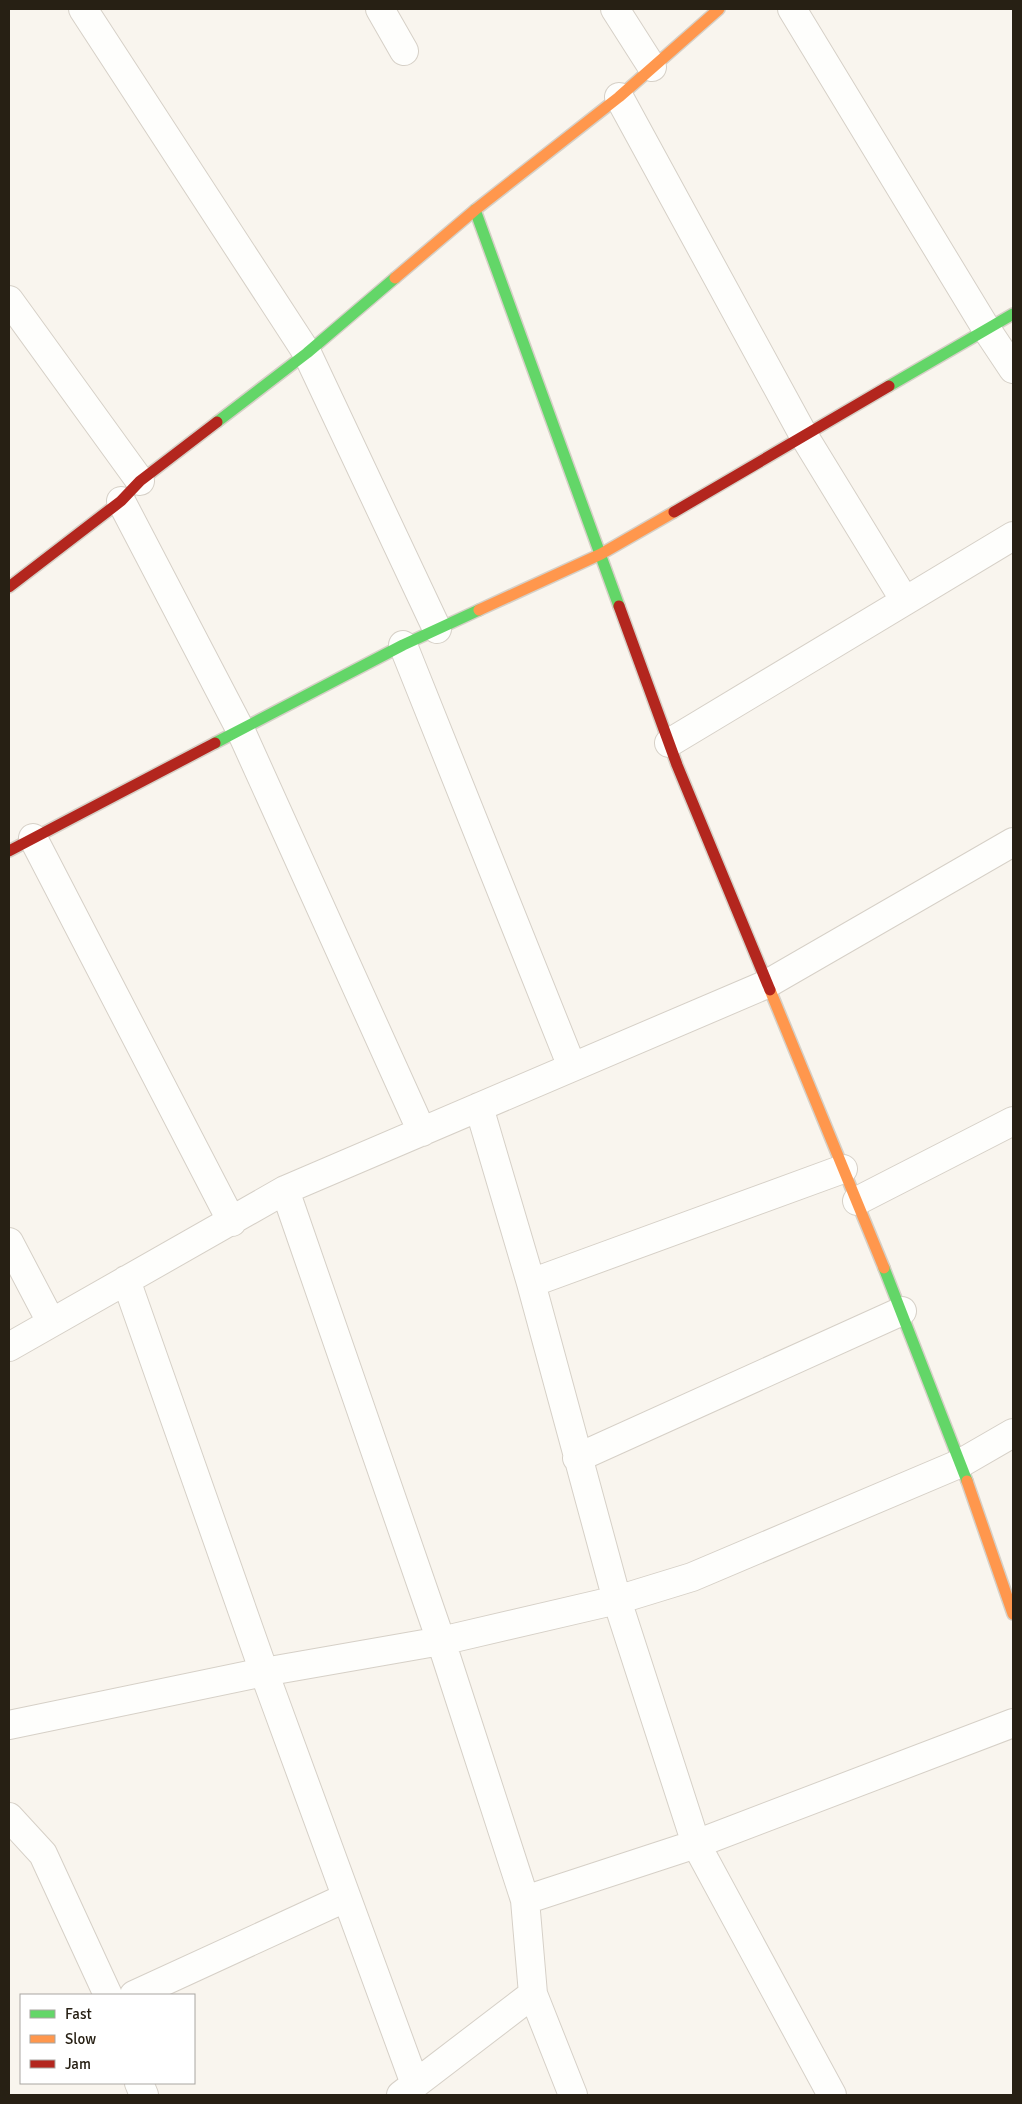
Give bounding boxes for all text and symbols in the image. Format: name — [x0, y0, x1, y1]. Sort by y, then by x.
legend — [20, 1994, 195, 2084]
text: Fast — [65, 2005, 92, 2023]
text: Slow — [65, 2030, 96, 2048]
text: Jam — [65, 2055, 91, 2073]

